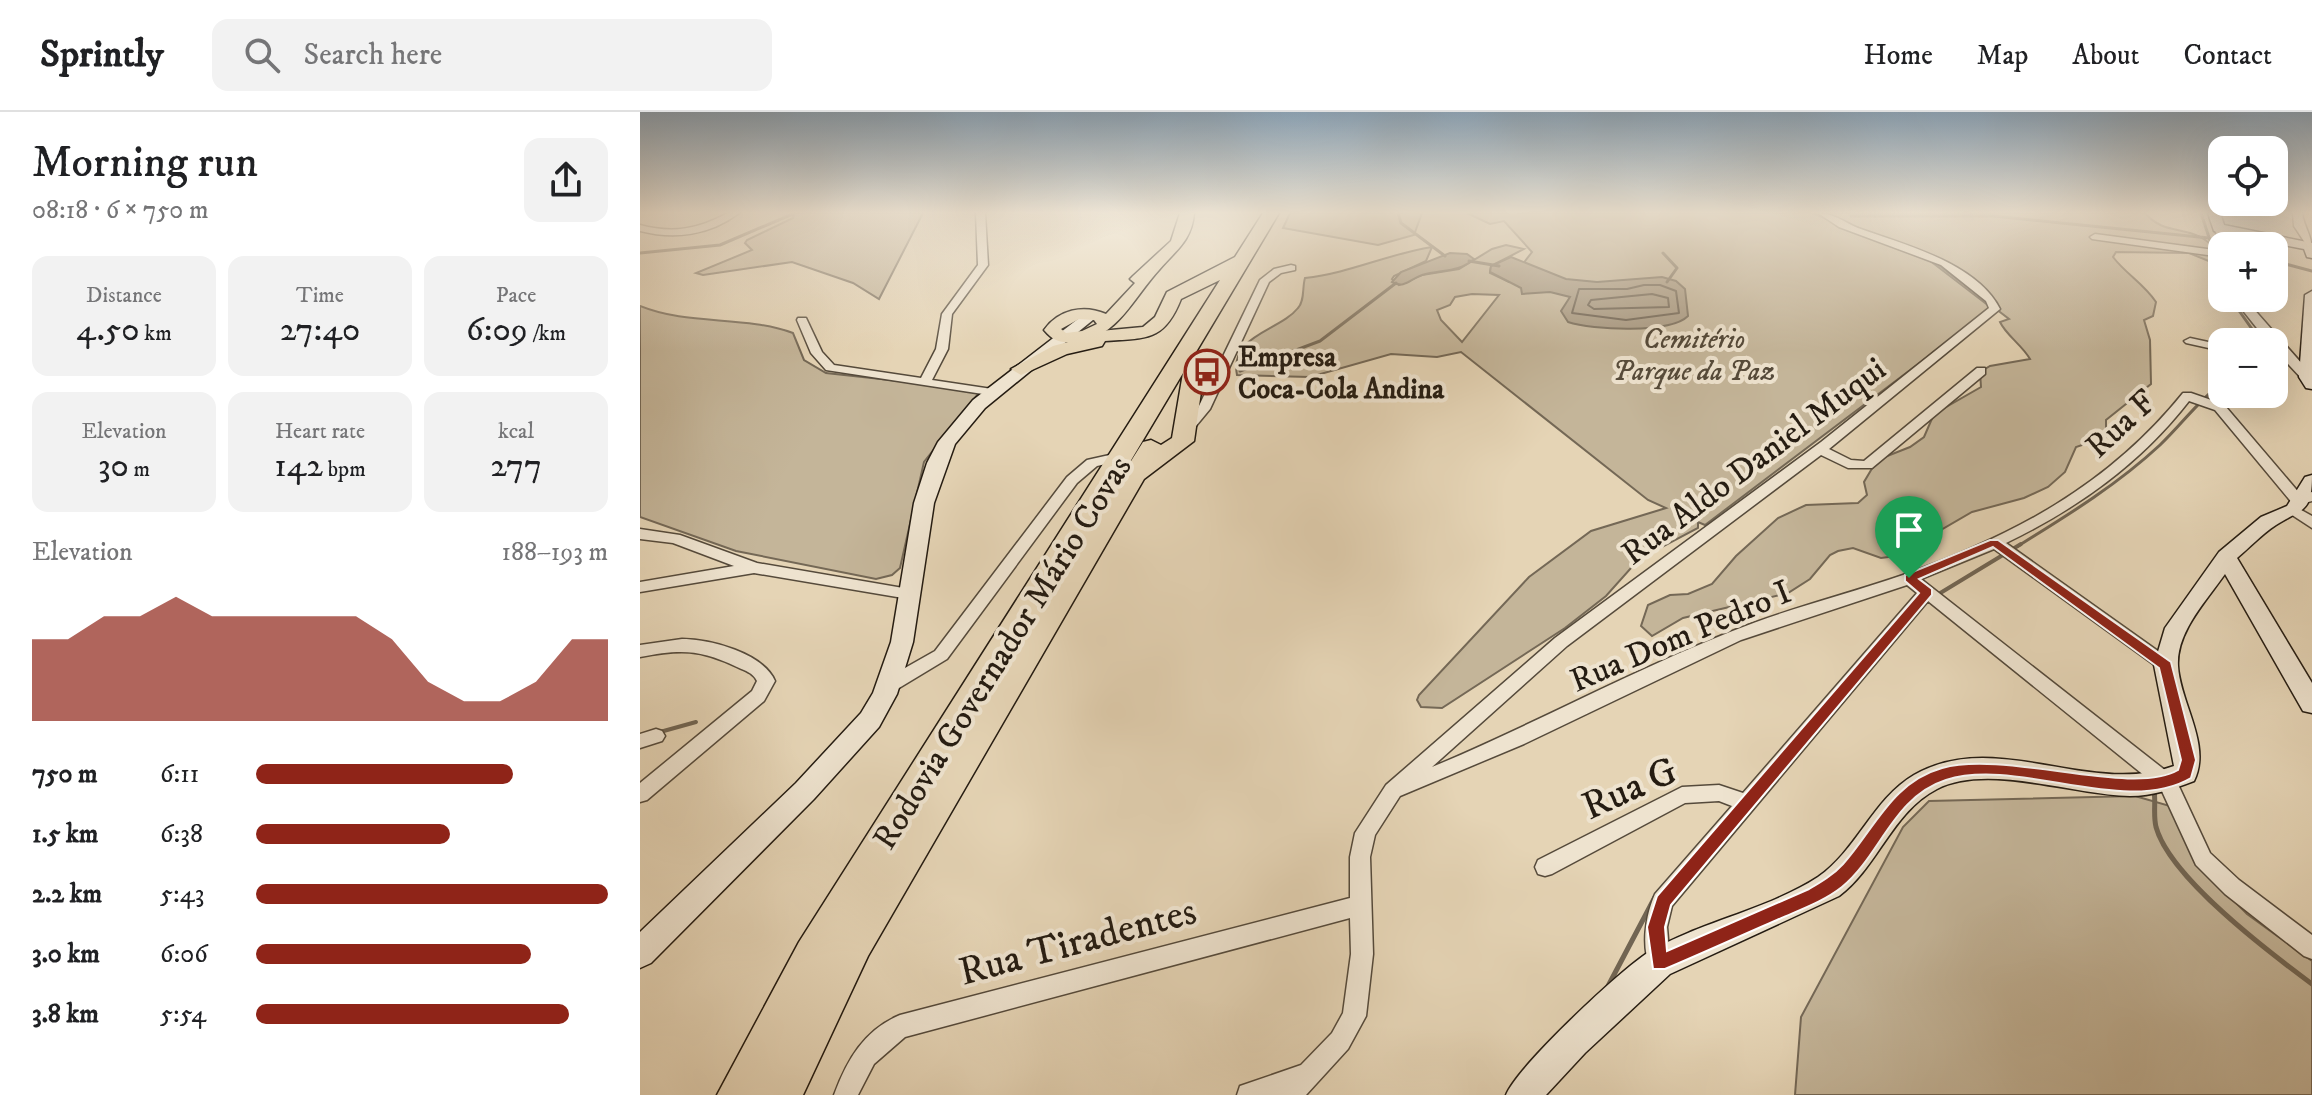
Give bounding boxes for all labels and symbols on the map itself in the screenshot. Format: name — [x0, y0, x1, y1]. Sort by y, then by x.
park label: Cemitério Parque da Paz — [1613, 322, 1775, 390]
place label: Empresa Coca-Cola Andina — [1238, 340, 1445, 407]
bus stop icon: Empresa Coca-Cola Andina — [1183, 348, 1231, 396]
street label: Rua Aldo Daniel Muqui — [1614, 348, 1895, 575]
street label: Rua F — [2077, 381, 2166, 468]
street label: Rodovia Governador Mário Covas — [864, 449, 1141, 858]
pin — [1875, 496, 1943, 578]
street label: Rua Dom Pedro I — [1564, 571, 1798, 702]
street label: Rua G — [1575, 747, 1686, 833]
street label: Rua Tiradentes — [954, 887, 1202, 999]

